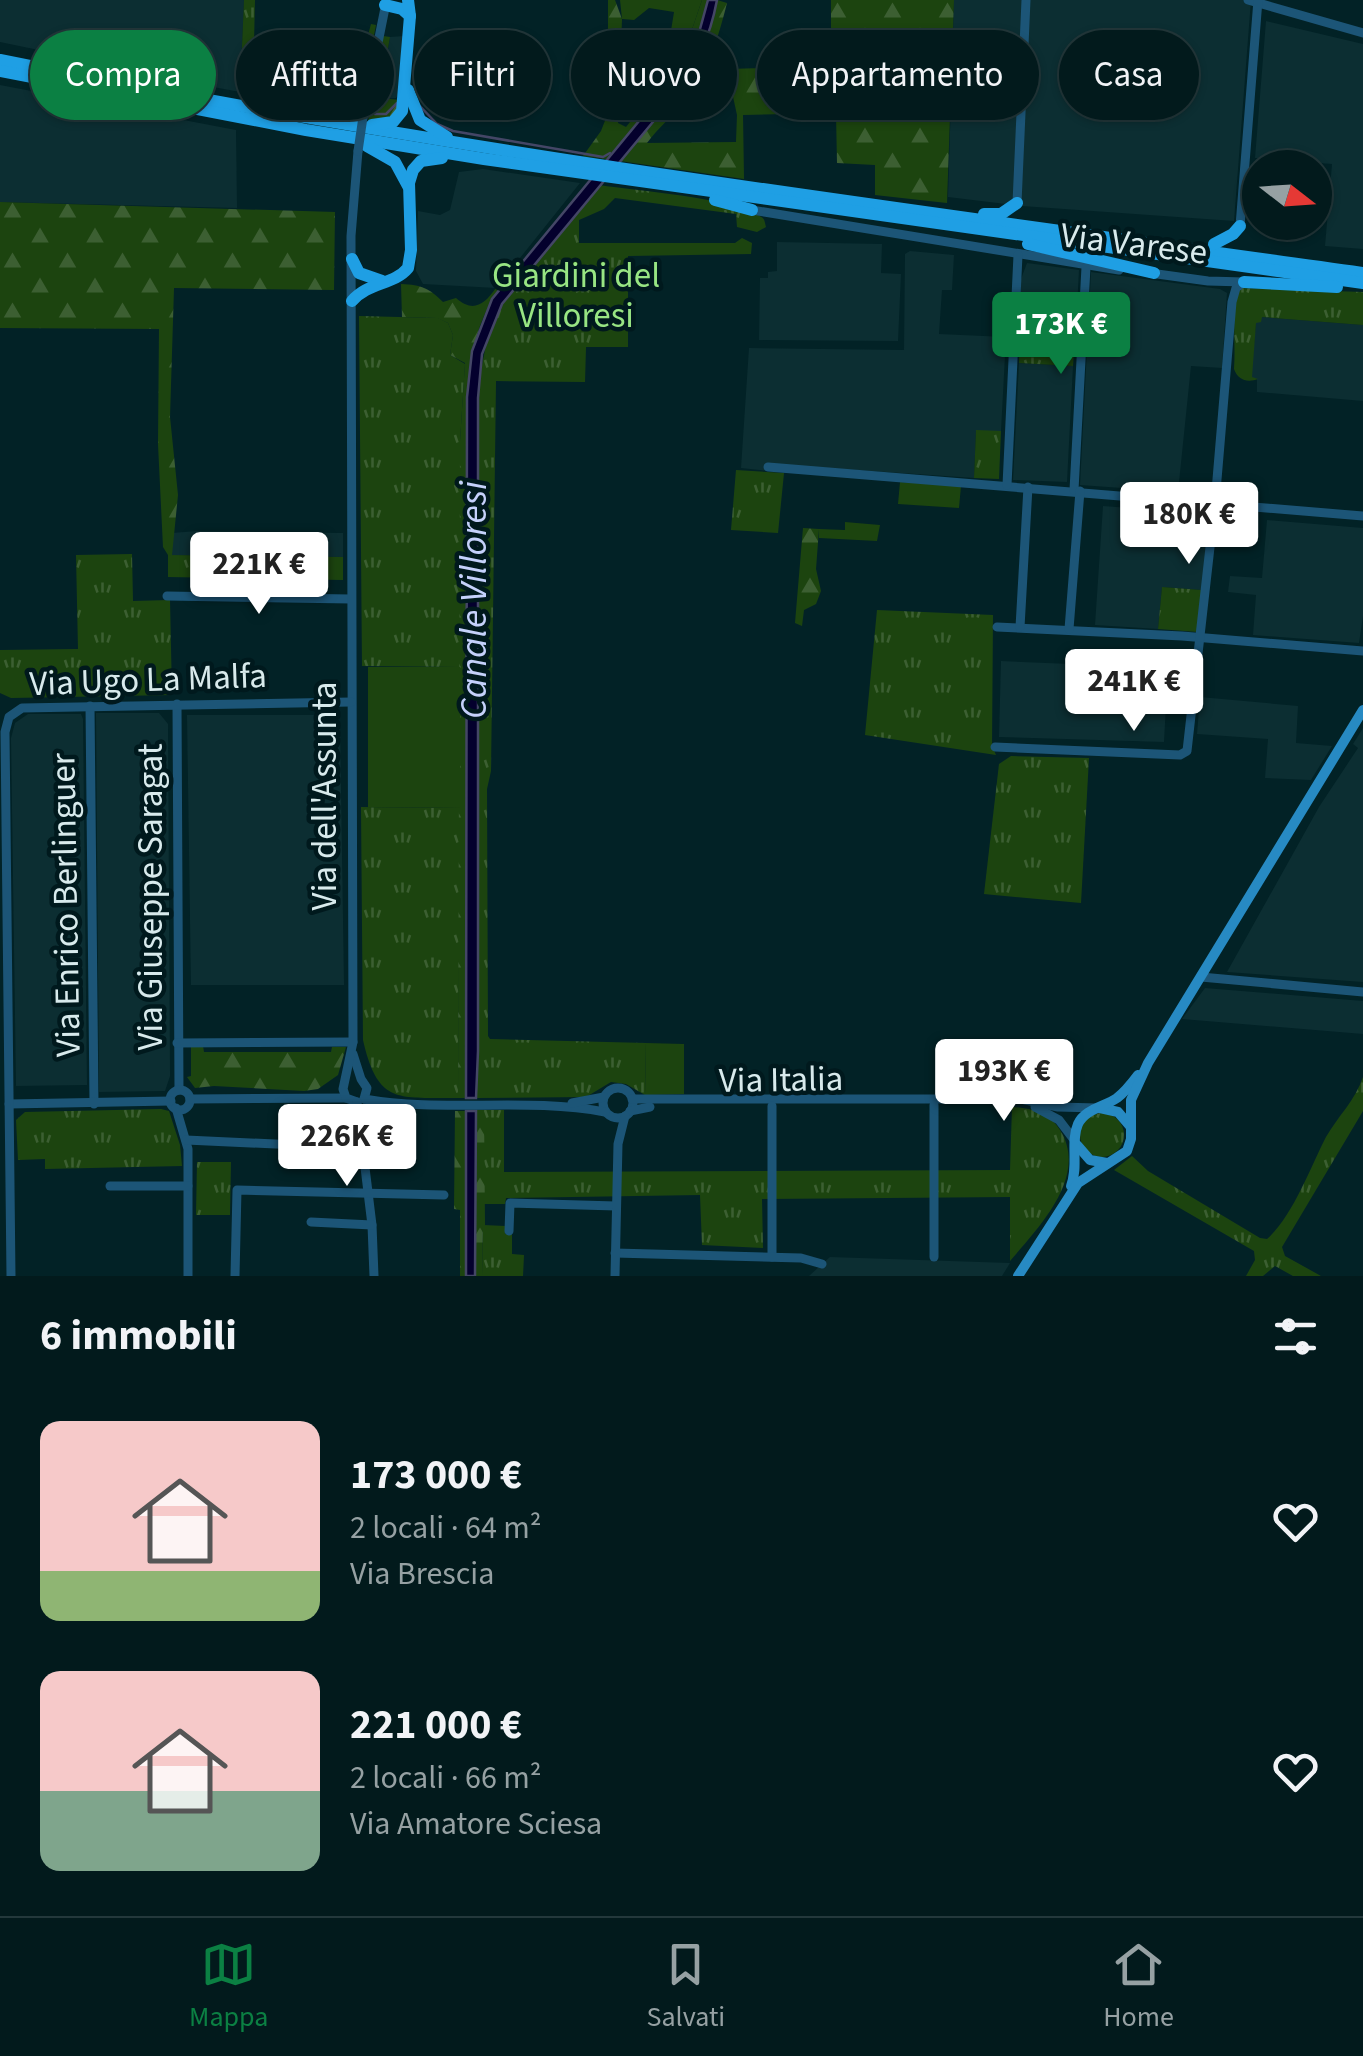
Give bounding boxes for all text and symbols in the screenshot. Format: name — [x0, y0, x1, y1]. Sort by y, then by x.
chip: Compra — [30, 30, 216, 120]
chip: Affitta — [236, 30, 394, 120]
chip: Filtri — [414, 30, 551, 120]
chip: Nuovo — [571, 30, 737, 120]
chip: Appartamento — [757, 30, 1039, 120]
chip: Casa — [1059, 30, 1199, 120]
north arrow — [1242, 150, 1332, 240]
map controls — [1242, 150, 1332, 240]
street label: Via Varese — [1058, 210, 1210, 278]
park label: Giardini del Villoresi — [492, 251, 660, 341]
pin: 173K € — [980, 292, 1142, 377]
text: 173K € — [1014, 301, 1108, 347]
water label: Canale Villoresi — [447, 480, 501, 719]
pin: 180K € — [1108, 482, 1270, 567]
text: 180K € — [1142, 491, 1236, 537]
pin: 221K € — [178, 532, 340, 617]
text: 221K € — [212, 541, 306, 587]
pin: 241K € — [1053, 649, 1215, 734]
street label: Via Ugo La Malfa — [29, 651, 268, 709]
text: 241K € — [1087, 658, 1181, 704]
street label: Via dell'Assunta — [300, 682, 350, 910]
street label: Via Giuseppe Saragat — [126, 743, 176, 1051]
street label: Via Enrico Berlinguer — [38, 752, 94, 1057]
pin: 193K € — [923, 1039, 1085, 1124]
text: 193K € — [957, 1048, 1051, 1094]
street label: Via Italia — [718, 1054, 844, 1106]
pin: 226K € — [266, 1104, 428, 1189]
text: 226K € — [300, 1113, 394, 1159]
text: 6 immobili — [40, 1306, 237, 1366]
icon: filters — [1268, 1309, 1323, 1364]
text: 173 000 € — [350, 1445, 522, 1505]
icon: home — [120, 1461, 240, 1581]
icon: heart — [1268, 1494, 1323, 1549]
text: 2 locali · 64 m² — [350, 1505, 542, 1551]
text: Via Brescia — [350, 1551, 494, 1597]
text: 221 000 € — [350, 1695, 522, 1755]
icon: home — [120, 1711, 240, 1831]
icon: heart — [1268, 1744, 1323, 1799]
text: 2 locali · 66 m² — [350, 1755, 542, 1801]
text: Via Amatore Sciesa — [350, 1801, 602, 1847]
tab: Mappa — [189, 1937, 268, 2037]
tab: Salvati — [646, 1937, 725, 2037]
tab: Home — [1103, 1937, 1174, 2037]

